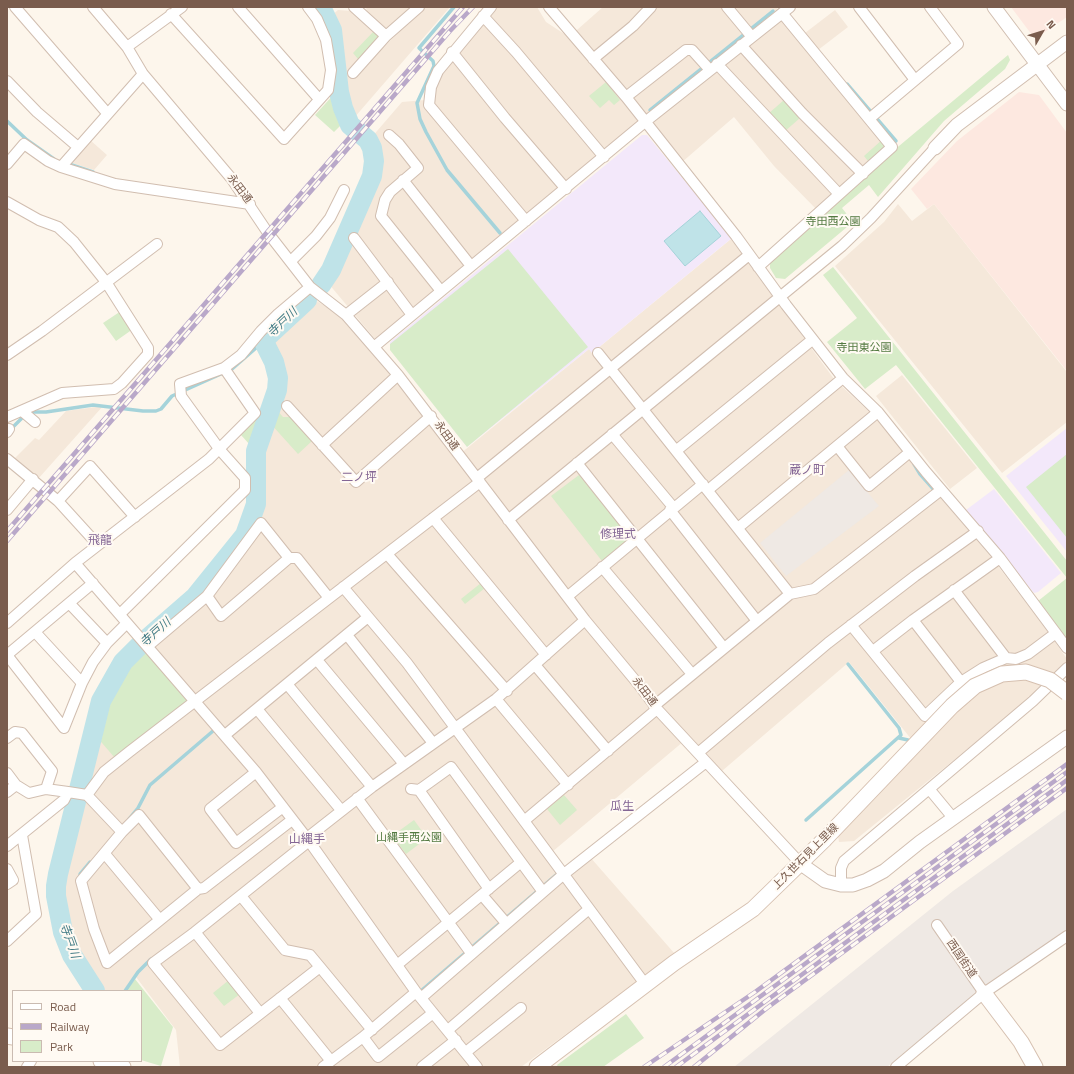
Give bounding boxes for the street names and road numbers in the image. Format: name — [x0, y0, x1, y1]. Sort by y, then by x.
street label: 永田通 — [224, 172, 254, 206]
street label: 永田通 — [431, 419, 461, 453]
street label: 永田通 — [629, 675, 659, 709]
street label: 上久世石見上里線 — [770, 821, 842, 893]
street label: 西国街道 — [943, 937, 979, 981]

